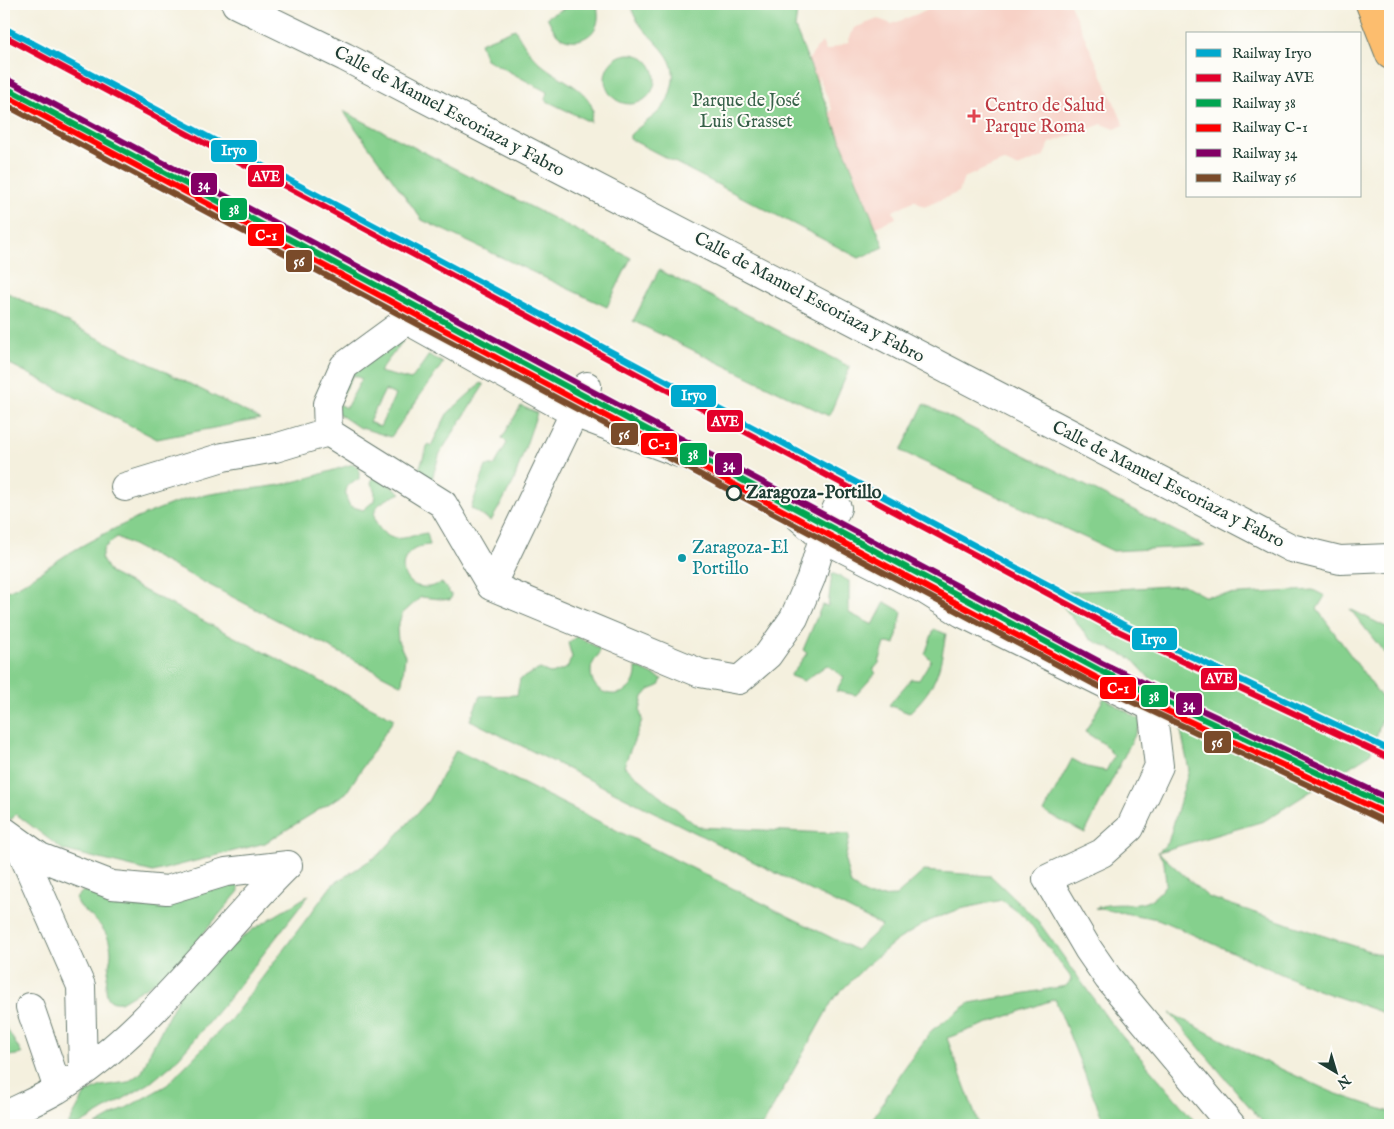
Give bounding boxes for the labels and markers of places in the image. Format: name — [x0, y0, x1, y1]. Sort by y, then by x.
place label: Centro de Salud Parque Roma — [985, 95, 1105, 139]
marker: Centro de Salud Parque Roma — [967, 109, 981, 123]
place label: Zaragoza-Portillo — [746, 482, 882, 505]
marker: Zaragoza-Portillo — [726, 485, 742, 501]
place label: Zaragoza-El Portillo — [692, 537, 788, 581]
marker: Zaragoza-El Portillo — [676, 552, 688, 564]

